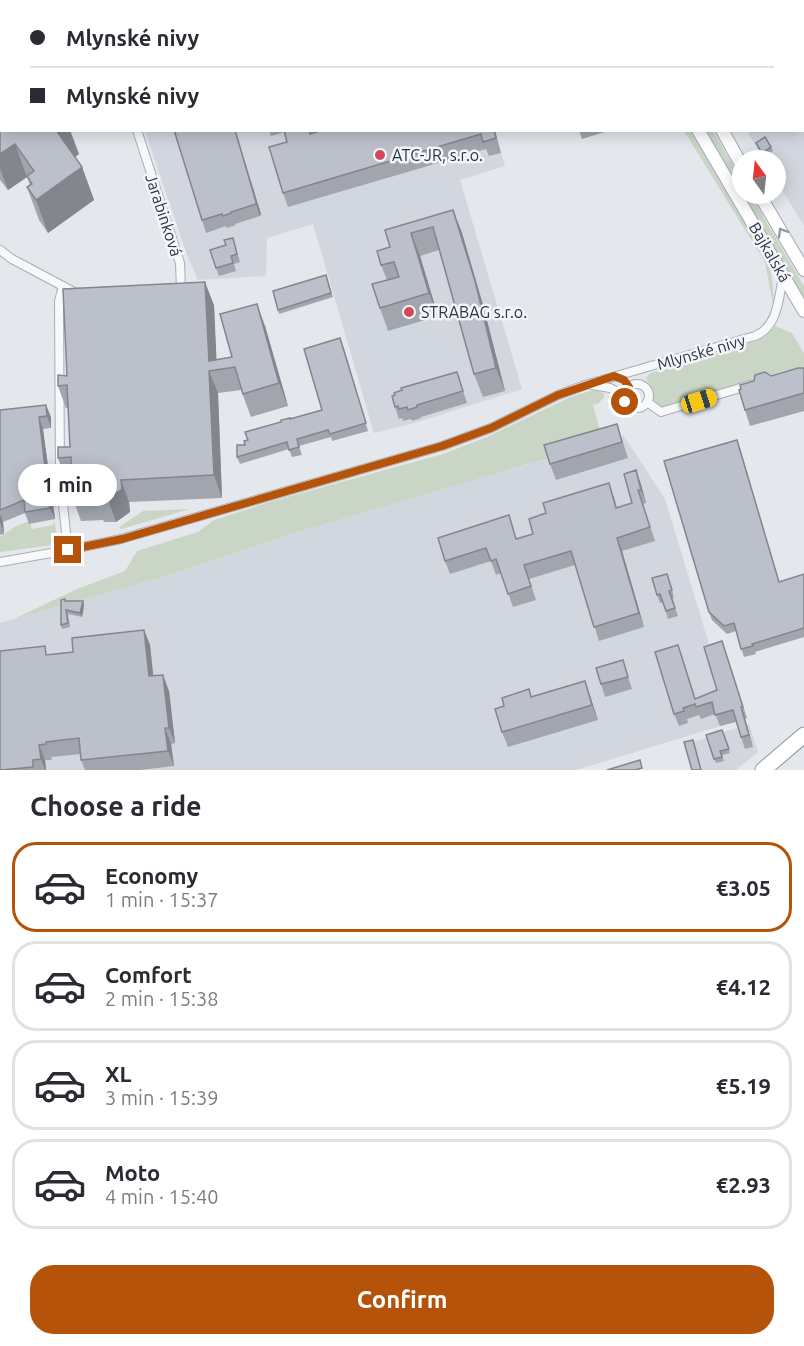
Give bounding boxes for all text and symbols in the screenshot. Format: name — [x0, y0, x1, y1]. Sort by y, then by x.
text: Mlynské nivy — [66, 25, 199, 50]
text: Mlynské nivy — [66, 83, 199, 108]
place label: ATC-JR, s.r.o. — [392, 146, 483, 164]
marker: ATC-JR, s.r.o. — [373, 148, 387, 162]
north arrow — [732, 150, 786, 204]
map controls — [732, 150, 786, 204]
street label: Jarabinková — [142, 171, 186, 259]
street label: Bajkalská — [746, 219, 794, 285]
one-way arrow — [777, 228, 789, 238]
place label: STRABAG s.r.o. — [421, 303, 527, 321]
marker: STRABAG s.r.o. — [402, 305, 416, 319]
street label: Mlynské nivy — [655, 331, 747, 373]
car — [679, 387, 719, 415]
route start — [611, 388, 638, 415]
callout: 1 min — [19, 463, 118, 505]
text: 1 min — [42, 473, 93, 496]
route end — [54, 536, 81, 563]
text: Choose a ride — [30, 791, 202, 821]
icon: car — [33, 860, 87, 914]
text: Economy — [105, 863, 198, 888]
text: €3.05 — [716, 875, 771, 900]
text: 1 min · 15:37 — [105, 888, 219, 911]
icon: car — [33, 959, 87, 1013]
text: Comfort — [105, 962, 192, 987]
text: €4.12 — [716, 974, 771, 999]
text: 2 min · 15:38 — [105, 987, 219, 1010]
icon: car — [33, 1058, 87, 1112]
text: XL — [105, 1061, 132, 1086]
text: €5.19 — [716, 1073, 771, 1098]
text: 3 min · 15:39 — [105, 1086, 219, 1109]
icon: car — [33, 1157, 87, 1211]
text: Moto — [105, 1160, 160, 1185]
text: €2.93 — [716, 1172, 771, 1197]
text: 4 min · 15:40 — [105, 1185, 219, 1208]
button: Confirm — [30, 1265, 774, 1334]

